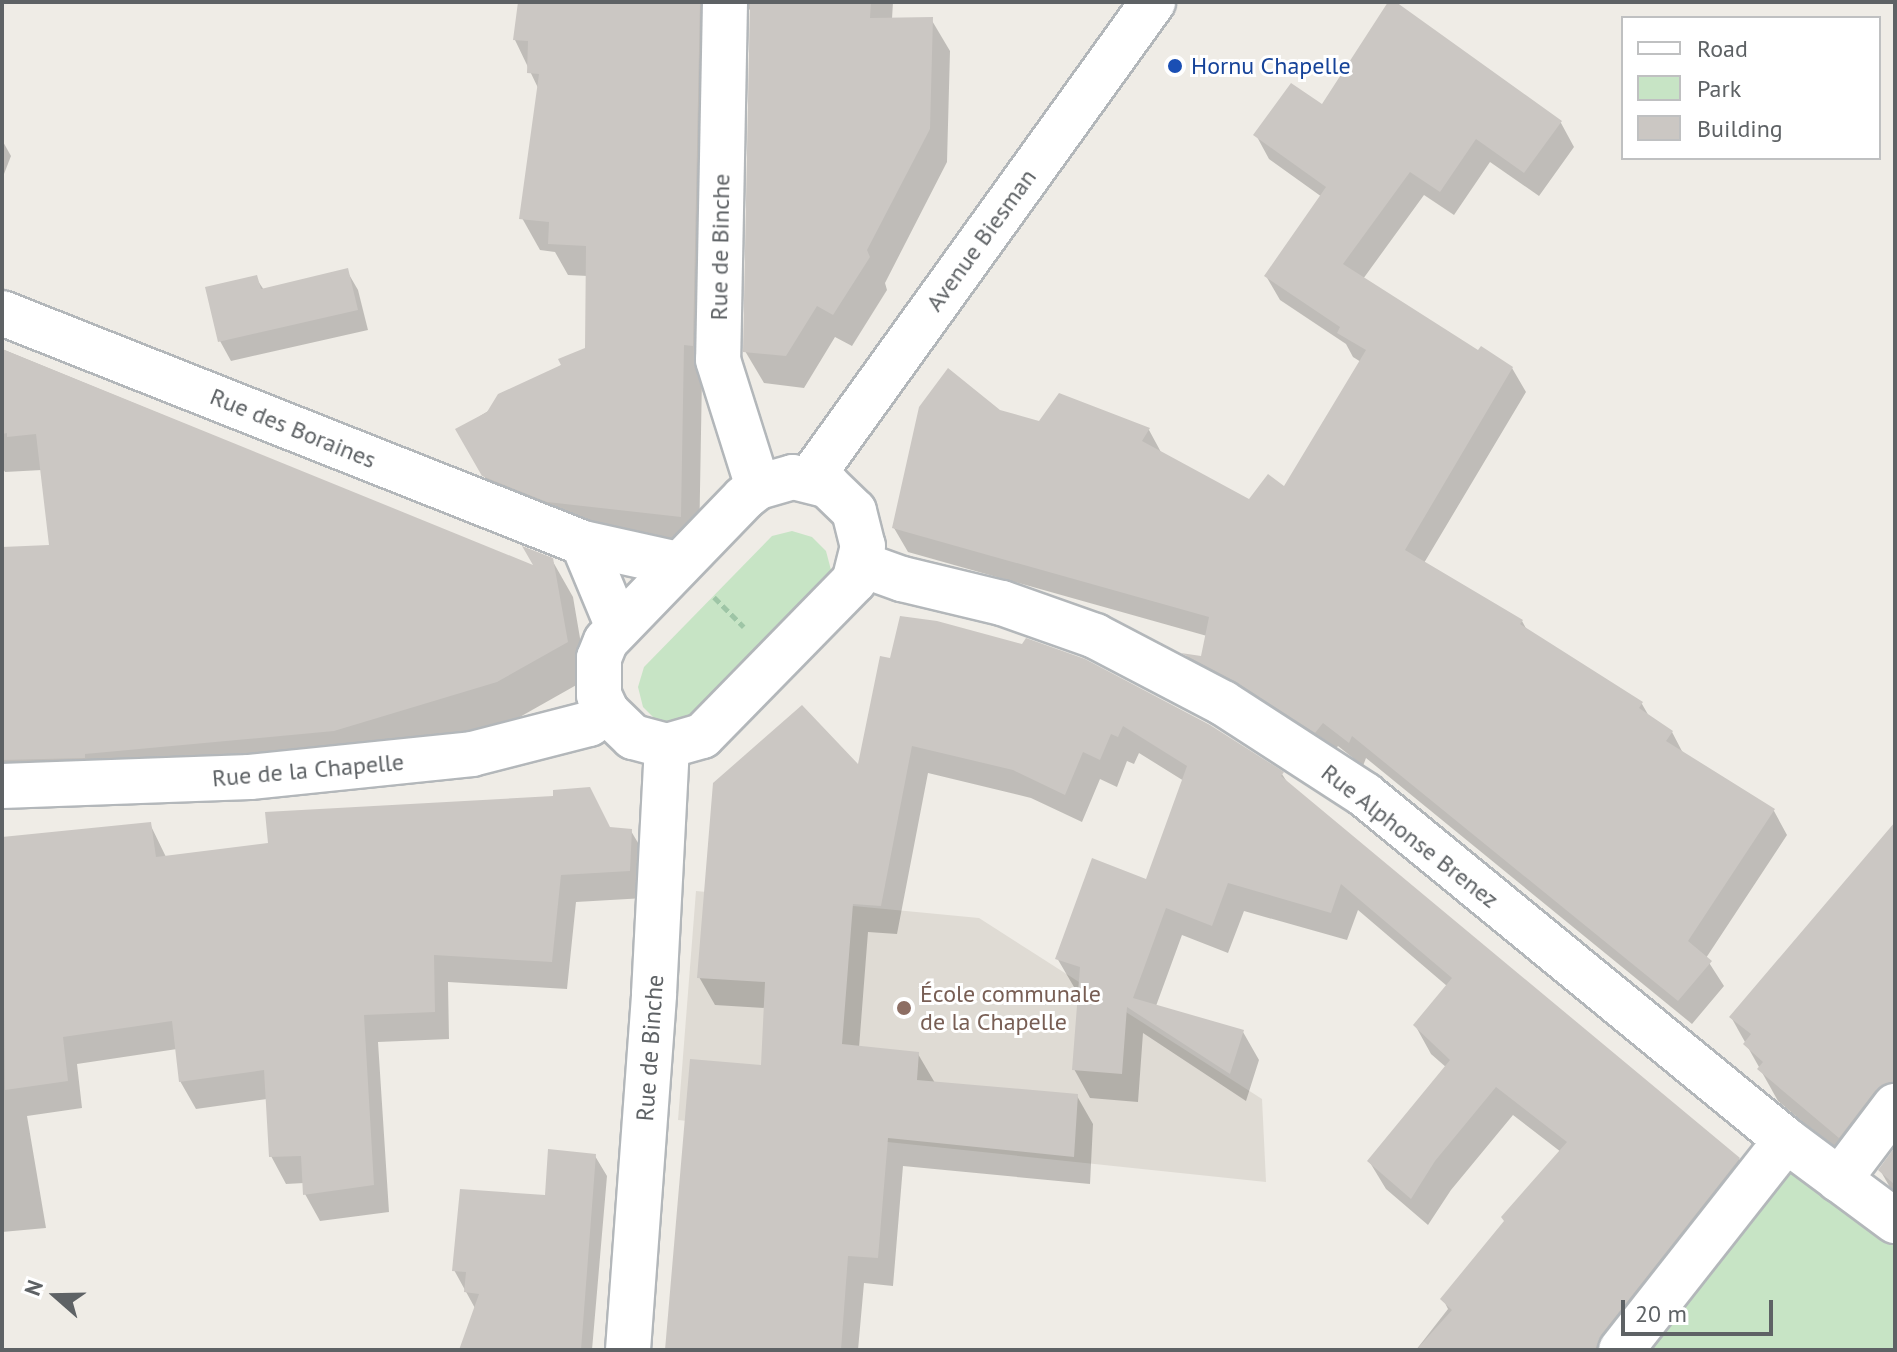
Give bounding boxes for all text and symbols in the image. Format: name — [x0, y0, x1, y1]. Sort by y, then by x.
legend — [1621, 16, 1881, 160]
text: Road — [1697, 33, 1748, 64]
place label: Hornu Chapelle — [1191, 52, 1351, 80]
marker: Hornu Chapelle — [1166, 57, 1184, 75]
text: Park — [1697, 73, 1741, 104]
text: Building — [1697, 113, 1783, 144]
street label: Avenue Biesman — [920, 163, 1042, 317]
street label: Rue de Binche — [704, 173, 736, 321]
street label: Rue des Boraines — [206, 382, 380, 474]
street label: Rue de la Chapelle — [211, 747, 405, 793]
street label: Rue Alphonse Brenez — [1315, 758, 1505, 914]
street label: Rue de Binche — [631, 974, 669, 1122]
place label: École communale de la Chapelle — [920, 980, 1101, 1036]
marker: École communale de la Chapelle — [895, 999, 913, 1017]
north arrow — [16, 1256, 96, 1336]
text: N — [18, 1276, 49, 1299]
scale bar — [1625, 1284, 1777, 1334]
text: 20 m — [1635, 1298, 1687, 1329]

